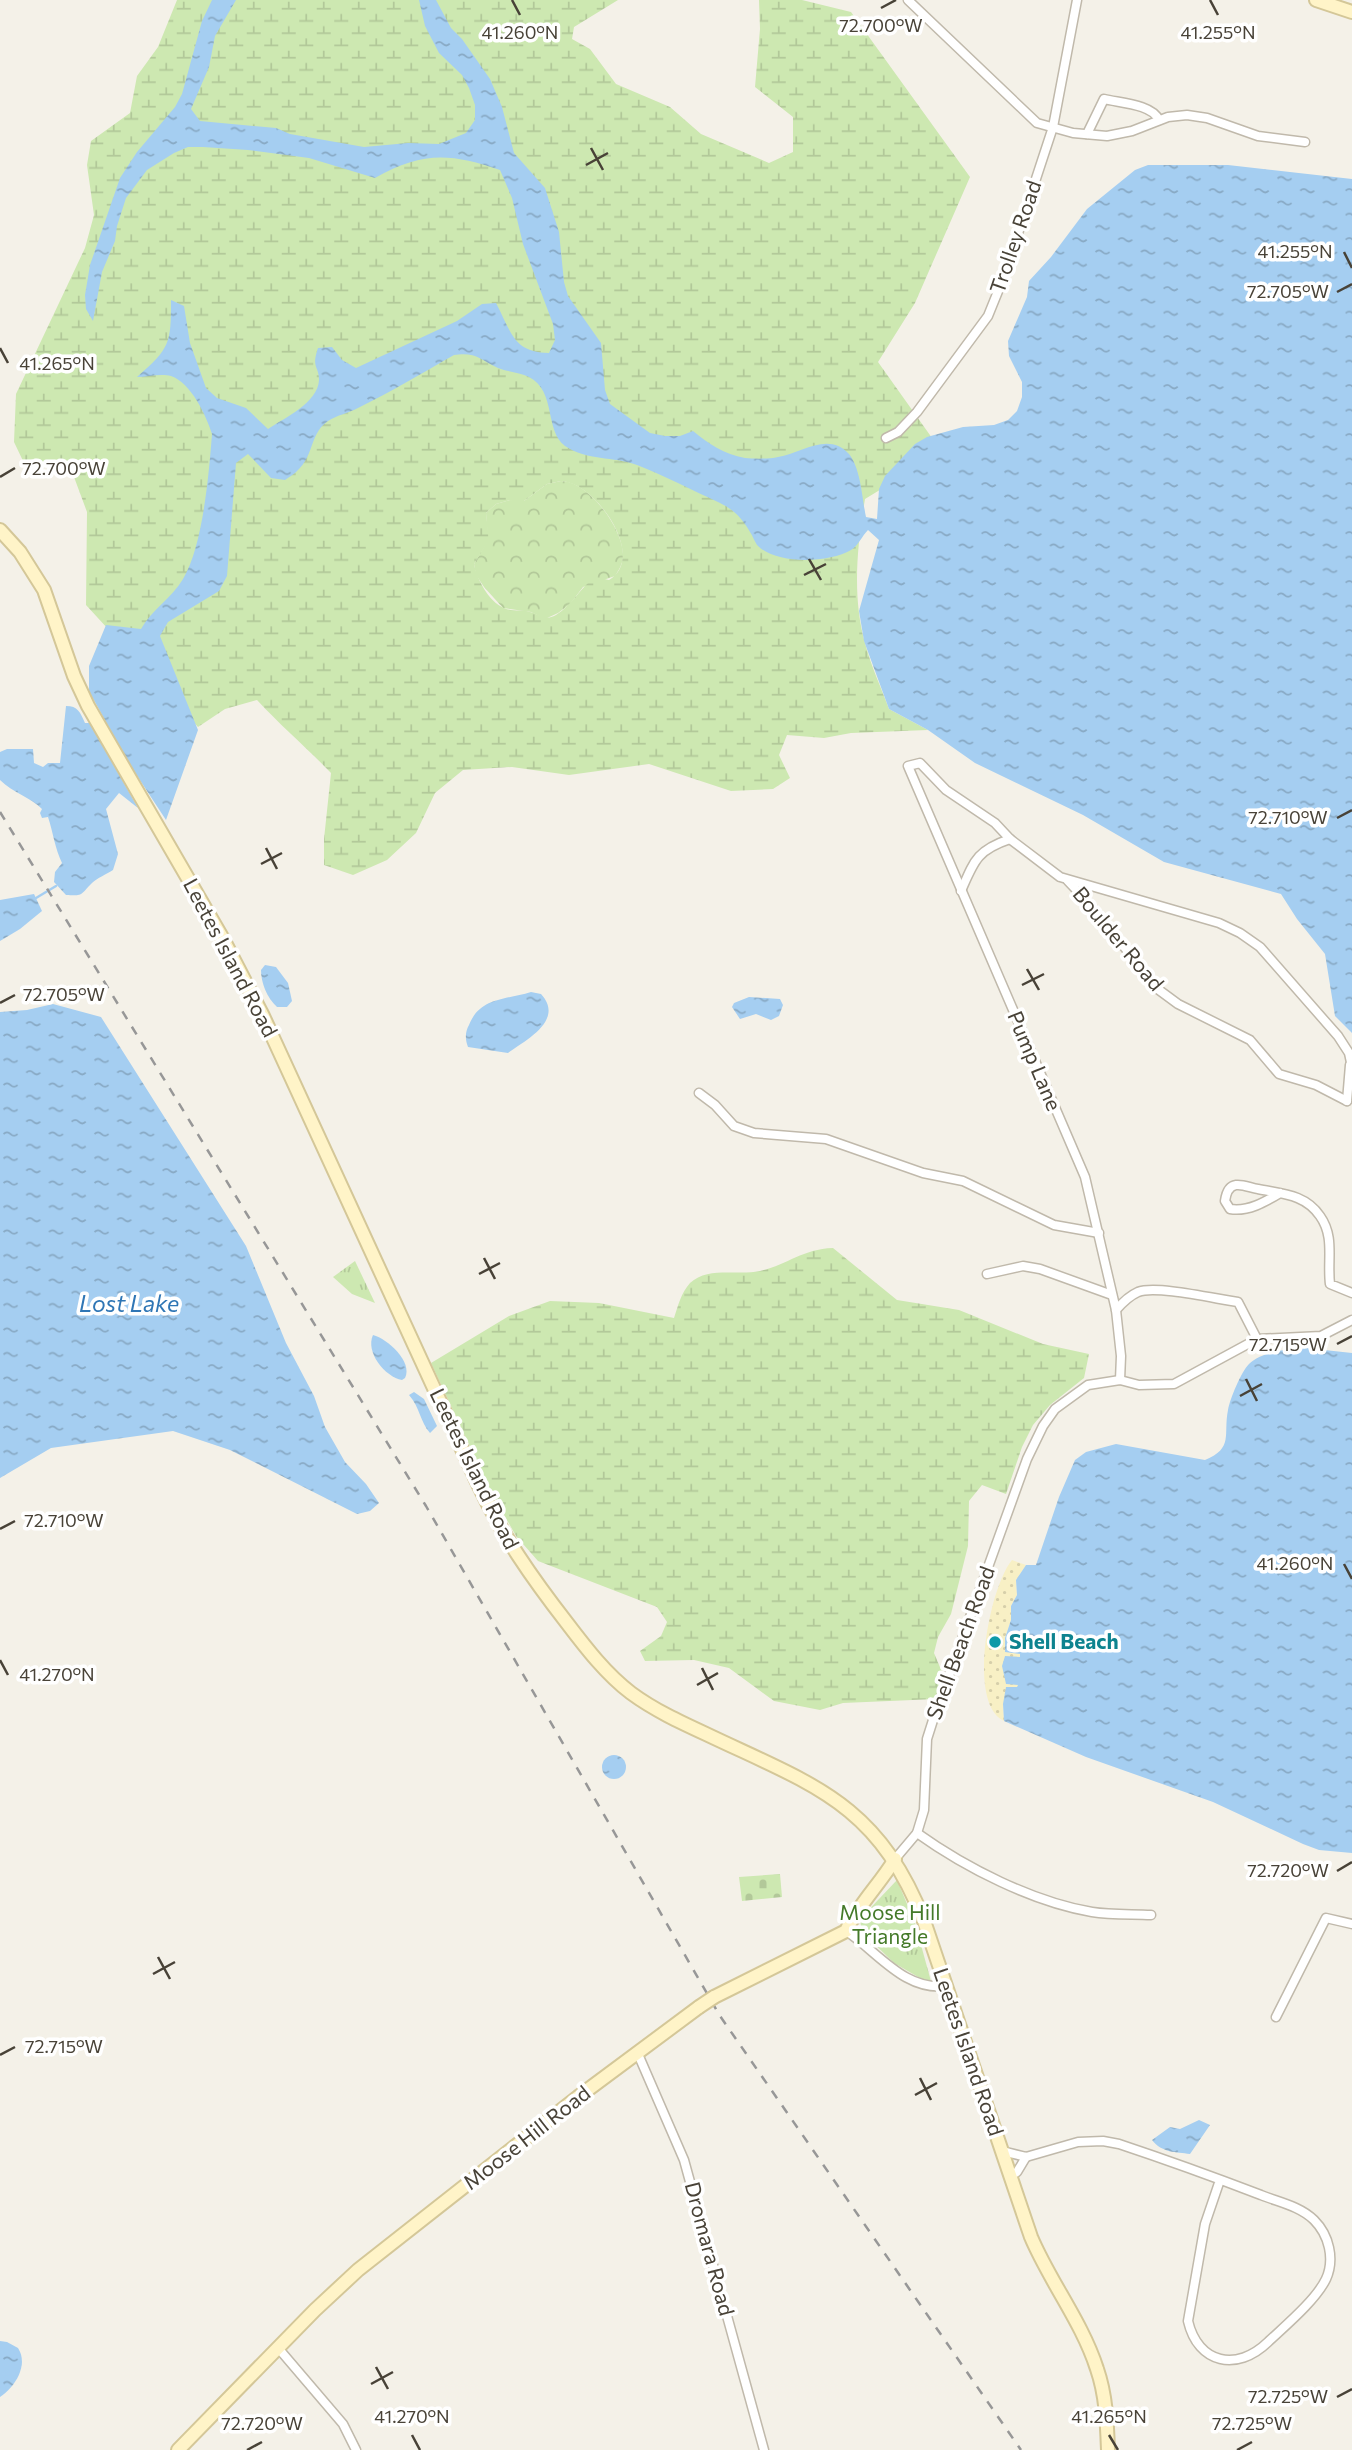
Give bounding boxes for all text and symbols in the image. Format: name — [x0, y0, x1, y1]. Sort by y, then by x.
text: 72.700°W — [839, 14, 923, 36]
text: 41.260°N — [482, 21, 558, 43]
text: 41.255°N — [1181, 21, 1255, 43]
street label: Trolley Road — [984, 177, 1046, 296]
text: 41.255°N — [1258, 240, 1332, 262]
text: 72.705°W — [1247, 280, 1329, 302]
text: 41.265°N — [19, 352, 95, 374]
text: 72.700°W — [22, 457, 106, 479]
text: 72.710°W — [1248, 806, 1328, 828]
street label: Leetes Island Road — [179, 874, 284, 1041]
street label: Boulder Road — [1068, 881, 1170, 995]
text: 72.705°W — [23, 983, 105, 1005]
street label: Pump Lane — [1003, 1007, 1068, 1114]
water label: Lost Lake — [79, 1289, 179, 1317]
text: 72.715°W — [1249, 1333, 1327, 1355]
street label: Leetes Island Road — [426, 1384, 525, 1553]
text: 72.710°W — [24, 1509, 104, 1531]
text: 41.260°N — [1257, 1552, 1333, 1574]
street label: Shell Beach Road — [920, 1562, 999, 1723]
place label: Shell Beach — [1009, 1628, 1119, 1653]
marker: Shell Beach — [987, 1634, 1003, 1650]
text: 41.270°N — [19, 1663, 95, 1685]
text: 72.720°W — [1247, 1859, 1329, 1881]
park label: Moose Hill Triangle — [839, 1899, 941, 1948]
street label: Leetes Island Road — [929, 1964, 1010, 2139]
text: 72.715°W — [25, 2035, 103, 2057]
street label: Moose Hill Road — [458, 2079, 595, 2194]
street label: Dromara Road — [681, 2179, 740, 2318]
text: 72.725°W — [1248, 2385, 1328, 2407]
text: 41.270°N — [374, 2405, 450, 2427]
text: 41.265°N — [1071, 2405, 1147, 2427]
text: 72.720°W — [221, 2412, 303, 2434]
text: 72.725°W — [1212, 2412, 1292, 2434]

